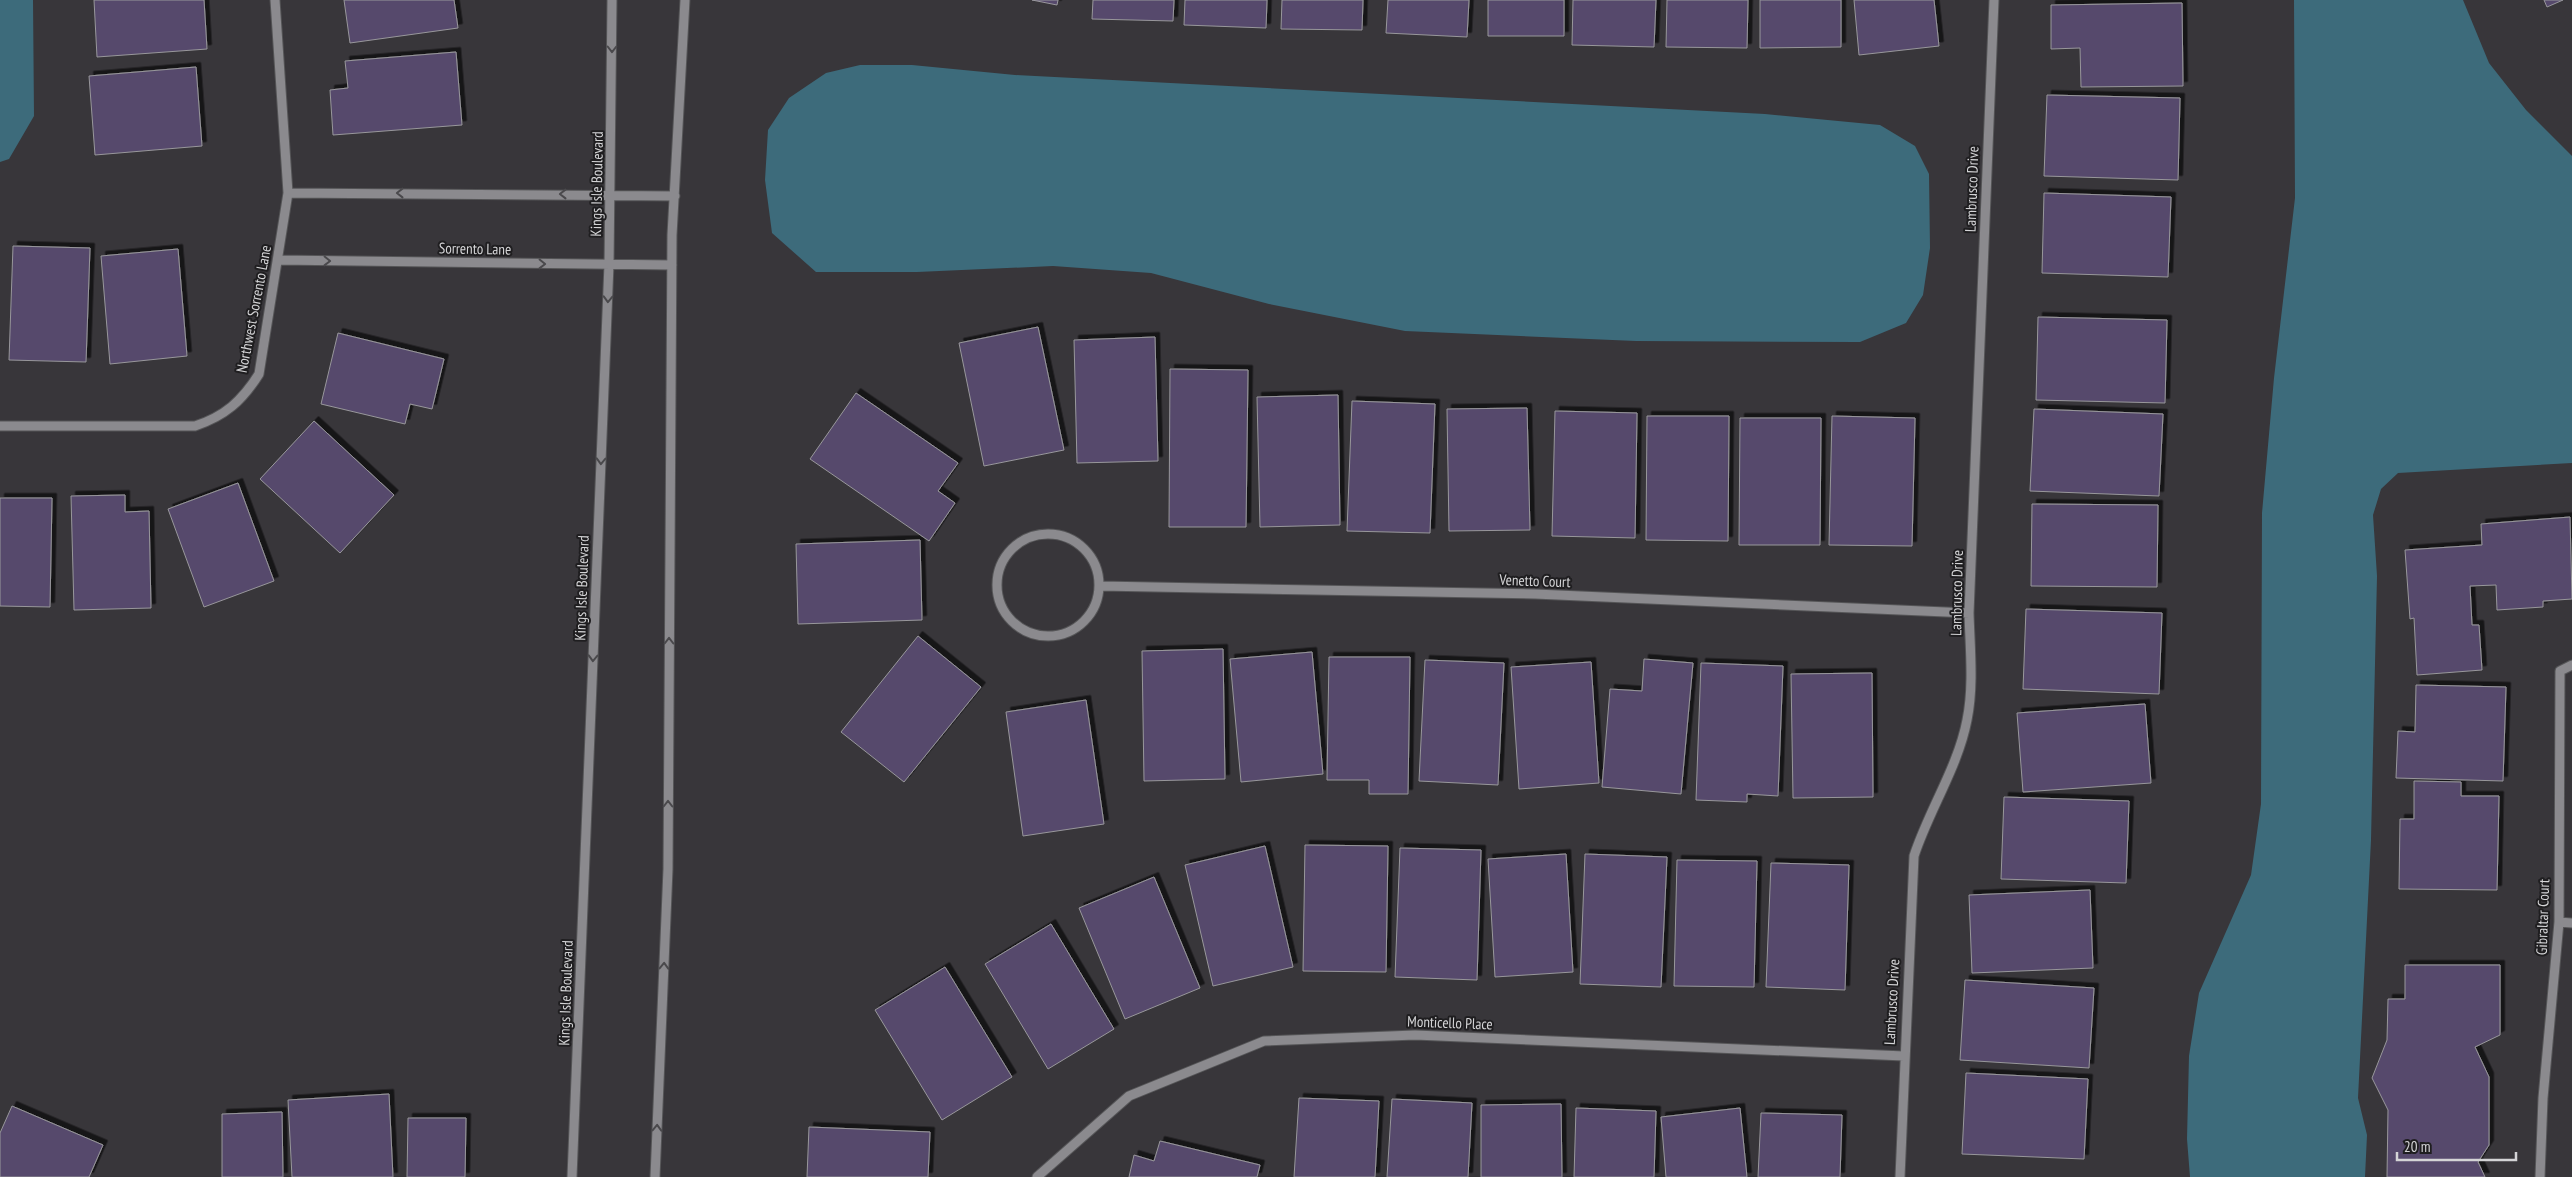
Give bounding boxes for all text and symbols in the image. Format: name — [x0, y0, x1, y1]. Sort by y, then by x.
one-way arrow — [607, 45, 617, 53]
street label: Kings Isle Boulevard — [586, 131, 607, 237]
street label: Lambrusco Drive — [1961, 146, 1982, 232]
one-way arrow — [396, 188, 404, 198]
one-way arrow — [558, 189, 566, 199]
street label: Sorrento Lane — [439, 238, 511, 259]
street label: Northwest Sorrento Lane — [232, 244, 275, 374]
one-way arrow — [324, 256, 331, 266]
one-way arrow — [538, 258, 546, 269]
one-way arrow — [602, 295, 613, 303]
one-way arrow — [596, 458, 606, 465]
street label: Kings Isle Boulevard — [570, 535, 593, 641]
street label: Lambrusco Drive — [1946, 550, 1967, 636]
street label: Venetto Court — [1498, 570, 1571, 591]
one-way arrow — [664, 637, 674, 644]
one-way arrow — [588, 655, 599, 663]
one-way arrow — [663, 799, 674, 807]
street label: Gibraltar Court — [2532, 879, 2553, 955]
street label: Kings Isle Boulevard — [554, 940, 577, 1046]
street label: Lambrusco Drive — [1880, 959, 1903, 1045]
one-way arrow — [659, 962, 669, 970]
street label: Monticello Place — [1407, 1012, 1493, 1033]
one-way arrow — [652, 1124, 663, 1132]
scale bar — [2397, 1130, 2516, 1162]
text: 20 m — [2404, 1137, 2430, 1156]

